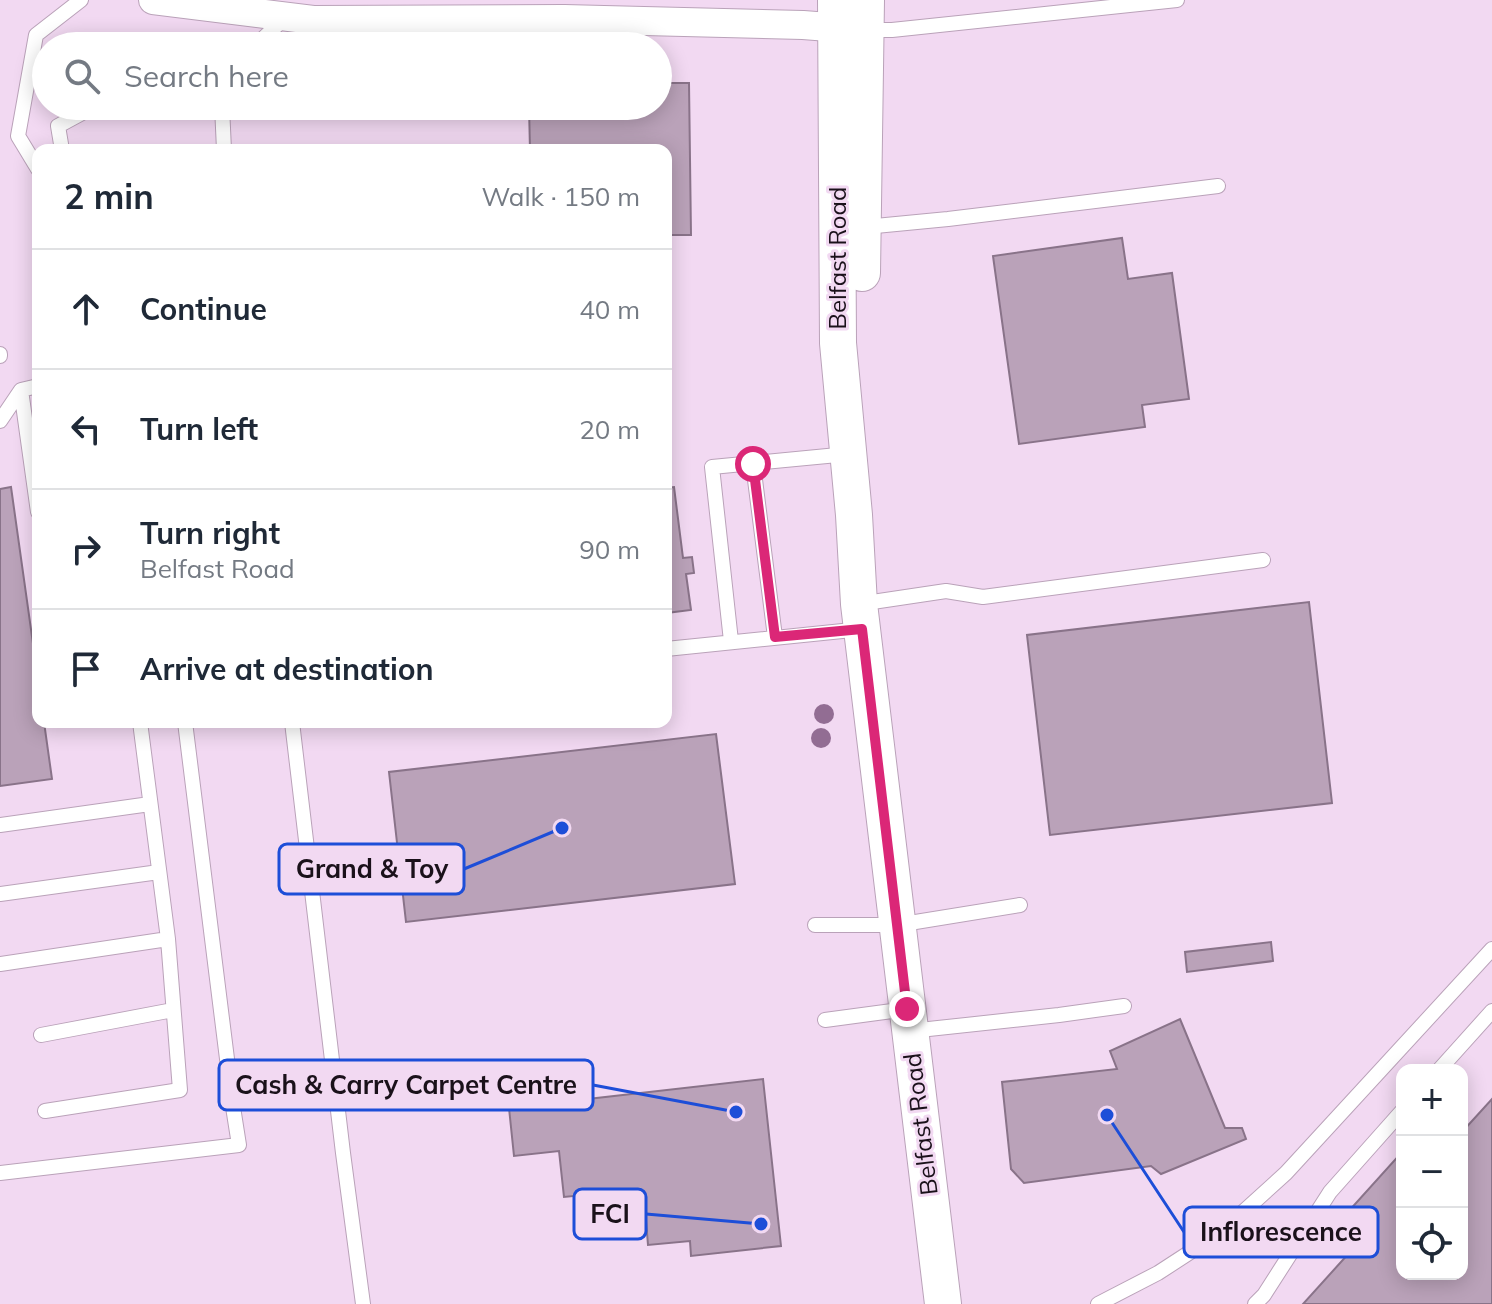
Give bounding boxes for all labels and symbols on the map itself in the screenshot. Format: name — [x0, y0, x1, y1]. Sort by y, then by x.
street label: Belfast Road — [822, 187, 852, 329]
route start — [735, 446, 771, 482]
callout: Grand & Toy — [279, 844, 464, 894]
text: Grand & Toy — [296, 852, 449, 885]
route end — [889, 991, 925, 1027]
street label: Belfast Road — [896, 1051, 944, 1197]
callout: Cash & Carry Carpet Centre — [219, 1060, 593, 1110]
text: Cash & Carry Carpet Centre — [235, 1068, 577, 1101]
callout: FCI — [574, 1189, 646, 1239]
text: FCI — [590, 1197, 630, 1230]
callout: Inflorescence — [1184, 1207, 1378, 1257]
text: Inflorescence — [1200, 1215, 1362, 1248]

